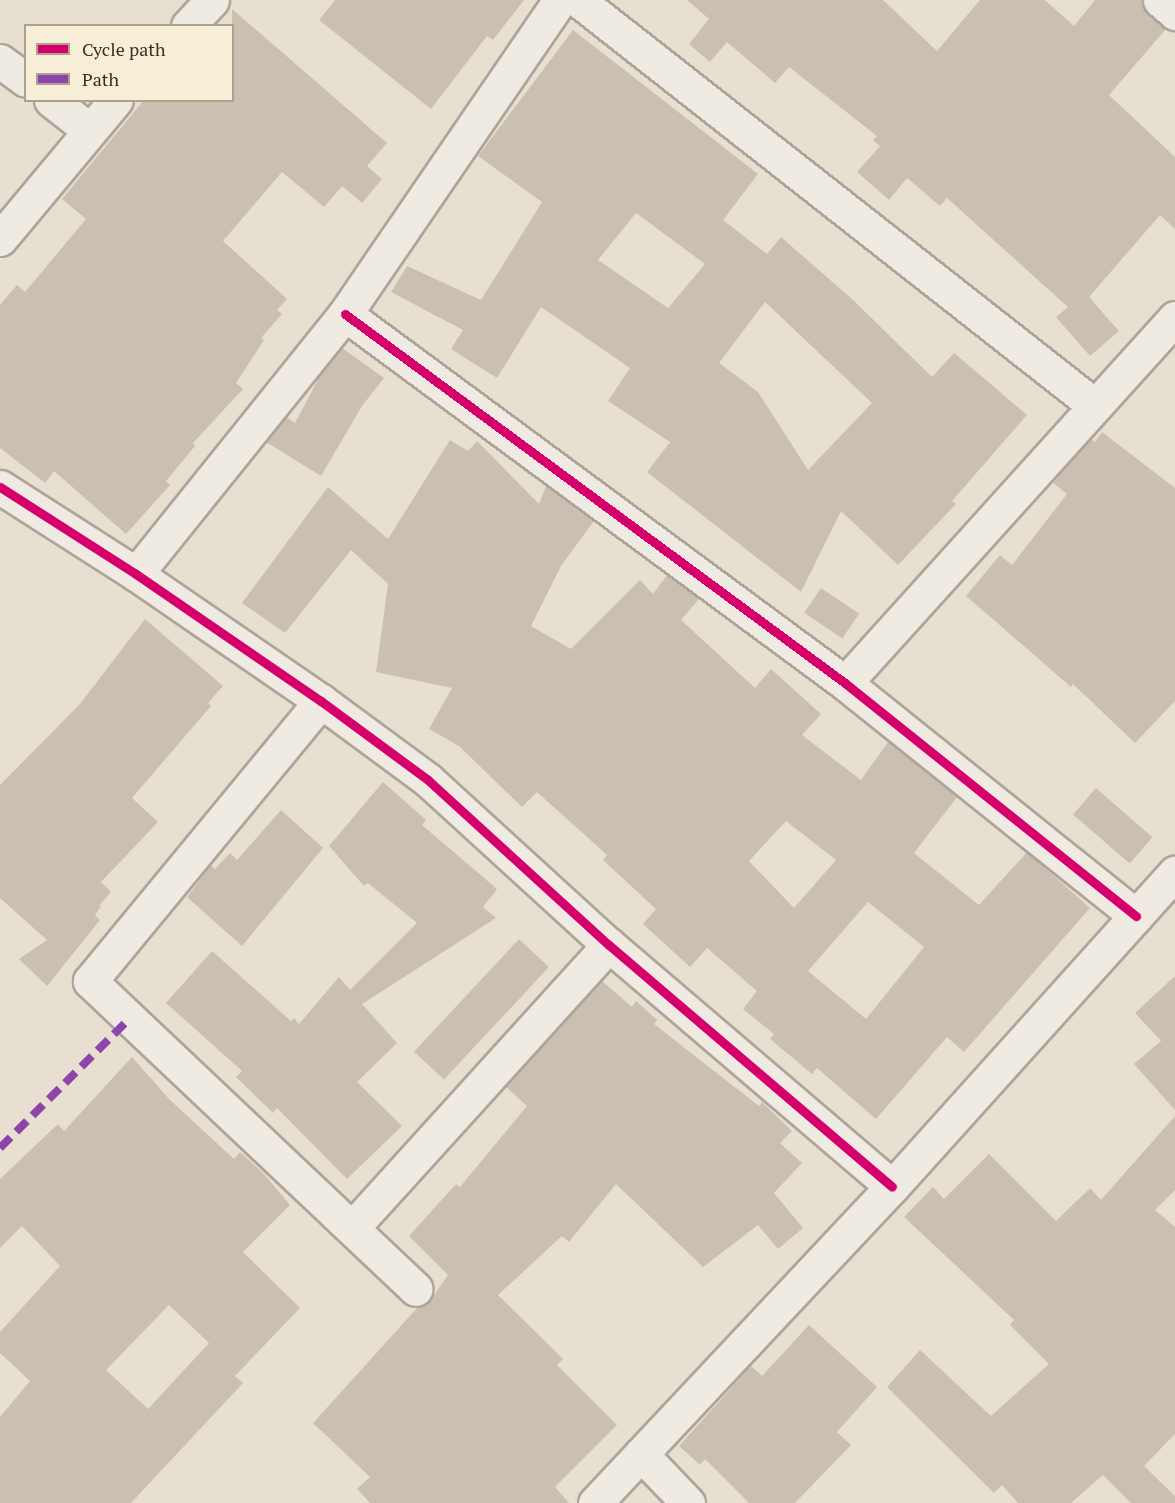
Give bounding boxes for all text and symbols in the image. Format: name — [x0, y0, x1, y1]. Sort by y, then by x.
legend — [24, 24, 234, 102]
text: Cycle path — [82, 37, 166, 61]
text: Path — [82, 67, 119, 91]

